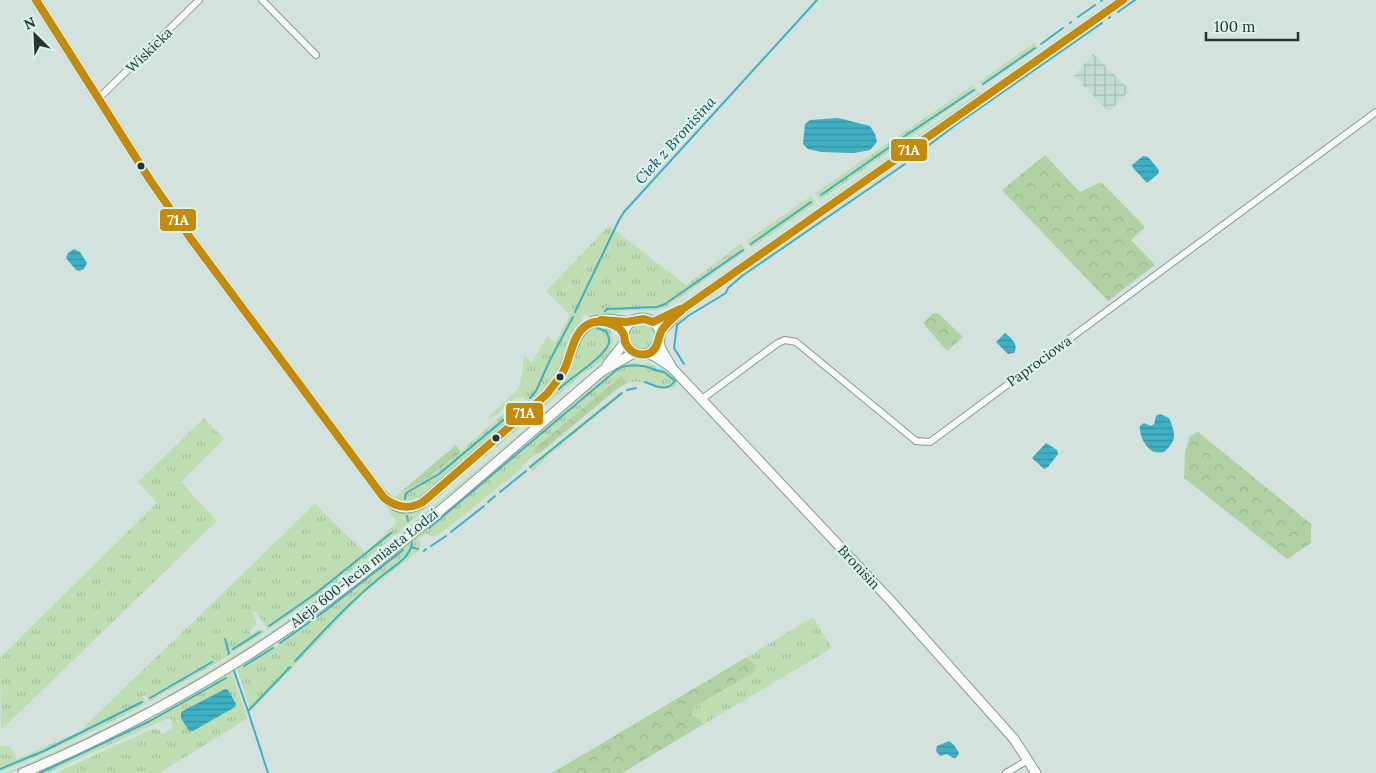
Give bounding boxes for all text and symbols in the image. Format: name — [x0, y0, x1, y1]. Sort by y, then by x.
north arrow — [10, 10, 60, 60]
scale bar — [1206, 10, 1298, 42]
text: N — [21, 13, 38, 34]
text: 100 m — [1214, 17, 1255, 36]
street label: Wiskicka — [122, 23, 176, 77]
water label: Ciek z Bronisina — [631, 92, 720, 188]
line badge: 71A — [890, 138, 928, 162]
text: 71A — [898, 141, 920, 159]
unlabelled marker — [136, 161, 146, 171]
line badge: 71A — [159, 208, 197, 232]
text: 71A — [167, 211, 189, 229]
street label: Paprociowa — [1003, 331, 1075, 391]
unlabelled marker — [555, 372, 565, 382]
line badge: 71A — [505, 402, 544, 426]
text: 71A — [513, 404, 535, 422]
unlabelled marker — [491, 433, 501, 443]
street label: Aleja 600-lecia miasta Łodzi — [286, 505, 442, 632]
street label: Bronisin — [834, 541, 884, 593]

